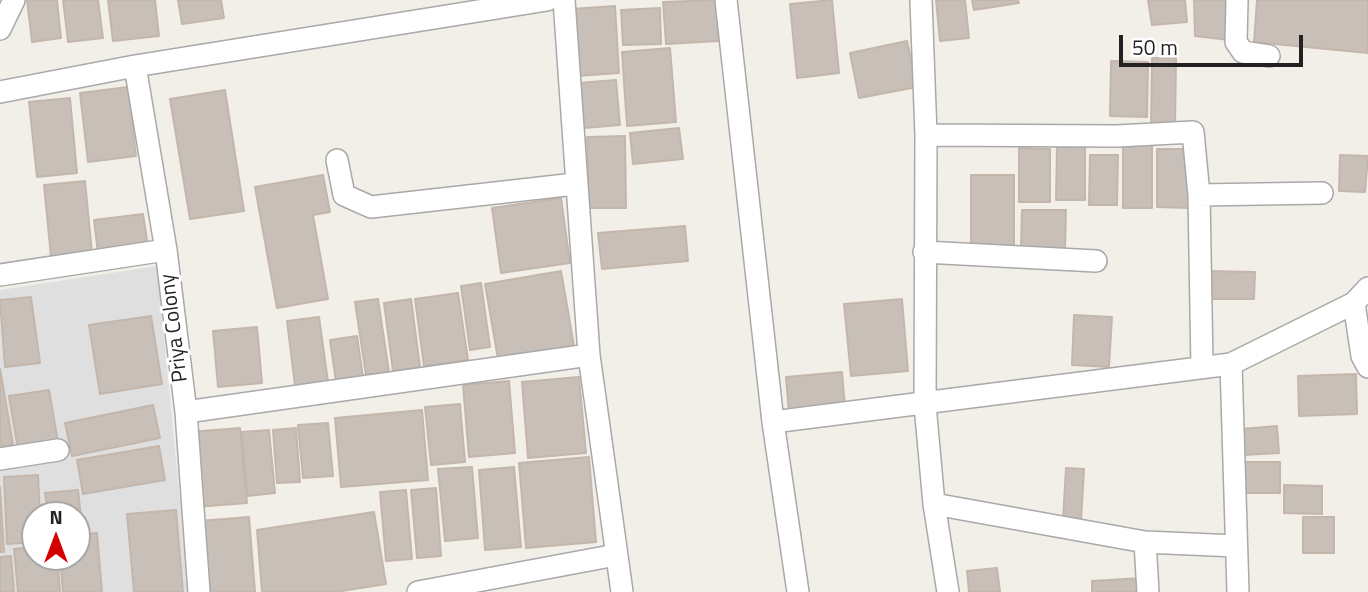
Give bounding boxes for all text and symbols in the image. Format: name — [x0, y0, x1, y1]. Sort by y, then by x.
scale bar — [1123, 21, 1307, 65]
text: 50 m — [1132, 31, 1178, 63]
street label: Priya Colony — [156, 272, 194, 384]
north arrow — [21, 501, 91, 571]
text: N — [49, 502, 63, 531]

